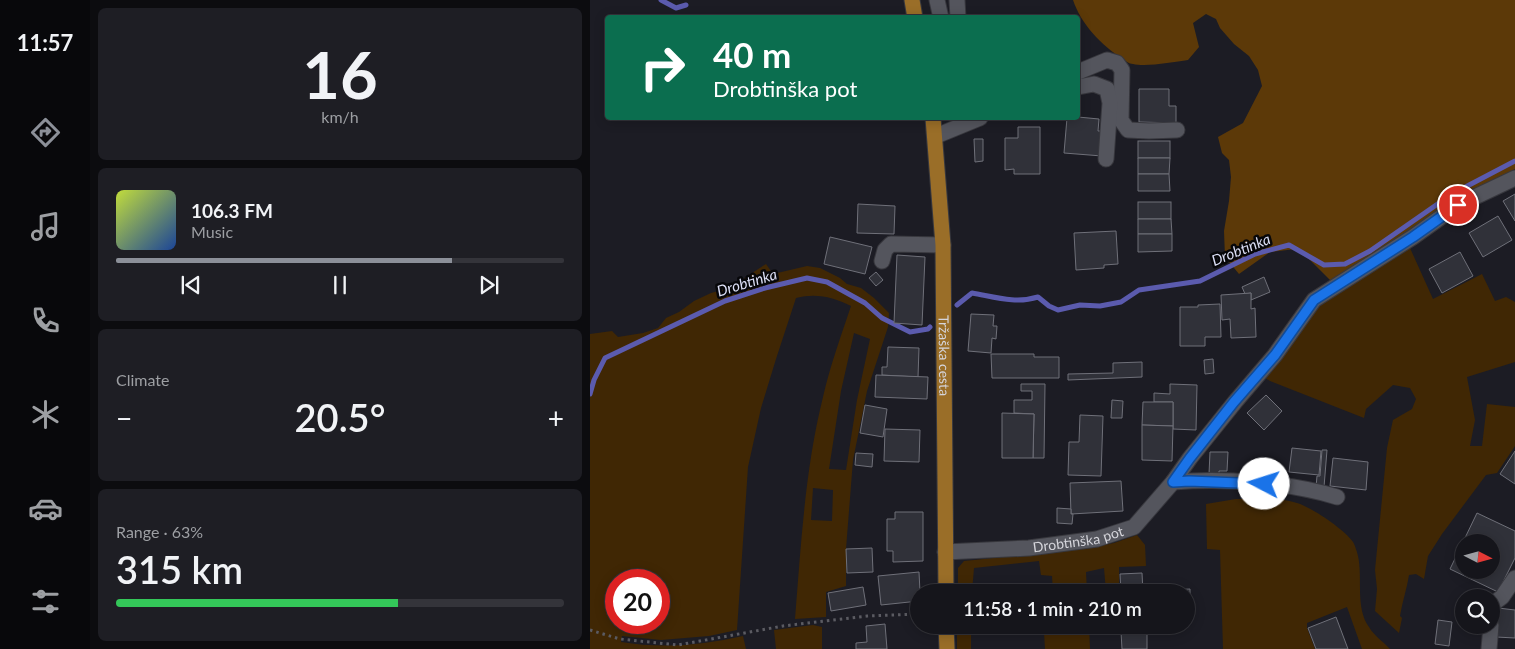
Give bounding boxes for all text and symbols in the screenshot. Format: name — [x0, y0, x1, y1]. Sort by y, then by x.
text: 11:57 — [17, 29, 73, 56]
text: 40 m — [713, 33, 791, 75]
text: 16 — [302, 35, 378, 113]
icon: right — [630, 35, 695, 100]
text: Drobtinška pot — [713, 75, 857, 102]
text: km/h — [321, 107, 359, 126]
icon: directions — [28, 115, 63, 150]
pin — [1437, 184, 1479, 226]
icon: arrive — [1444, 191, 1472, 219]
text: 106.3 FM — [191, 199, 273, 222]
icon: music — [28, 209, 63, 244]
text: Music — [191, 222, 233, 241]
water label: Drobtinka — [1209, 229, 1273, 269]
water label: Drobtinka — [714, 264, 779, 300]
icon: previous — [177, 271, 205, 299]
icon: pause — [326, 271, 354, 299]
icon: next — [475, 271, 503, 299]
icon: phone — [28, 303, 63, 338]
street label: Tržaška cesta — [936, 315, 953, 396]
text: Climate — [116, 370, 169, 389]
text: 20.5° — [295, 394, 385, 440]
icon: climate — [28, 397, 63, 432]
text: − — [116, 401, 132, 435]
text: + — [548, 401, 564, 435]
position arrow — [1237, 457, 1289, 509]
icon: car — [28, 491, 63, 526]
text: Range · 63% — [116, 522, 203, 541]
street label: Drobtinška pot — [1032, 522, 1125, 555]
north arrow — [1455, 534, 1500, 579]
map controls — [1455, 534, 1500, 634]
text: 315 km — [116, 546, 243, 592]
speed limit sign: 20 — [605, 569, 670, 634]
icon: filters — [28, 584, 63, 619]
button: search — [1455, 589, 1500, 634]
text: 11:58 · 1 min · 210 m — [963, 597, 1142, 620]

